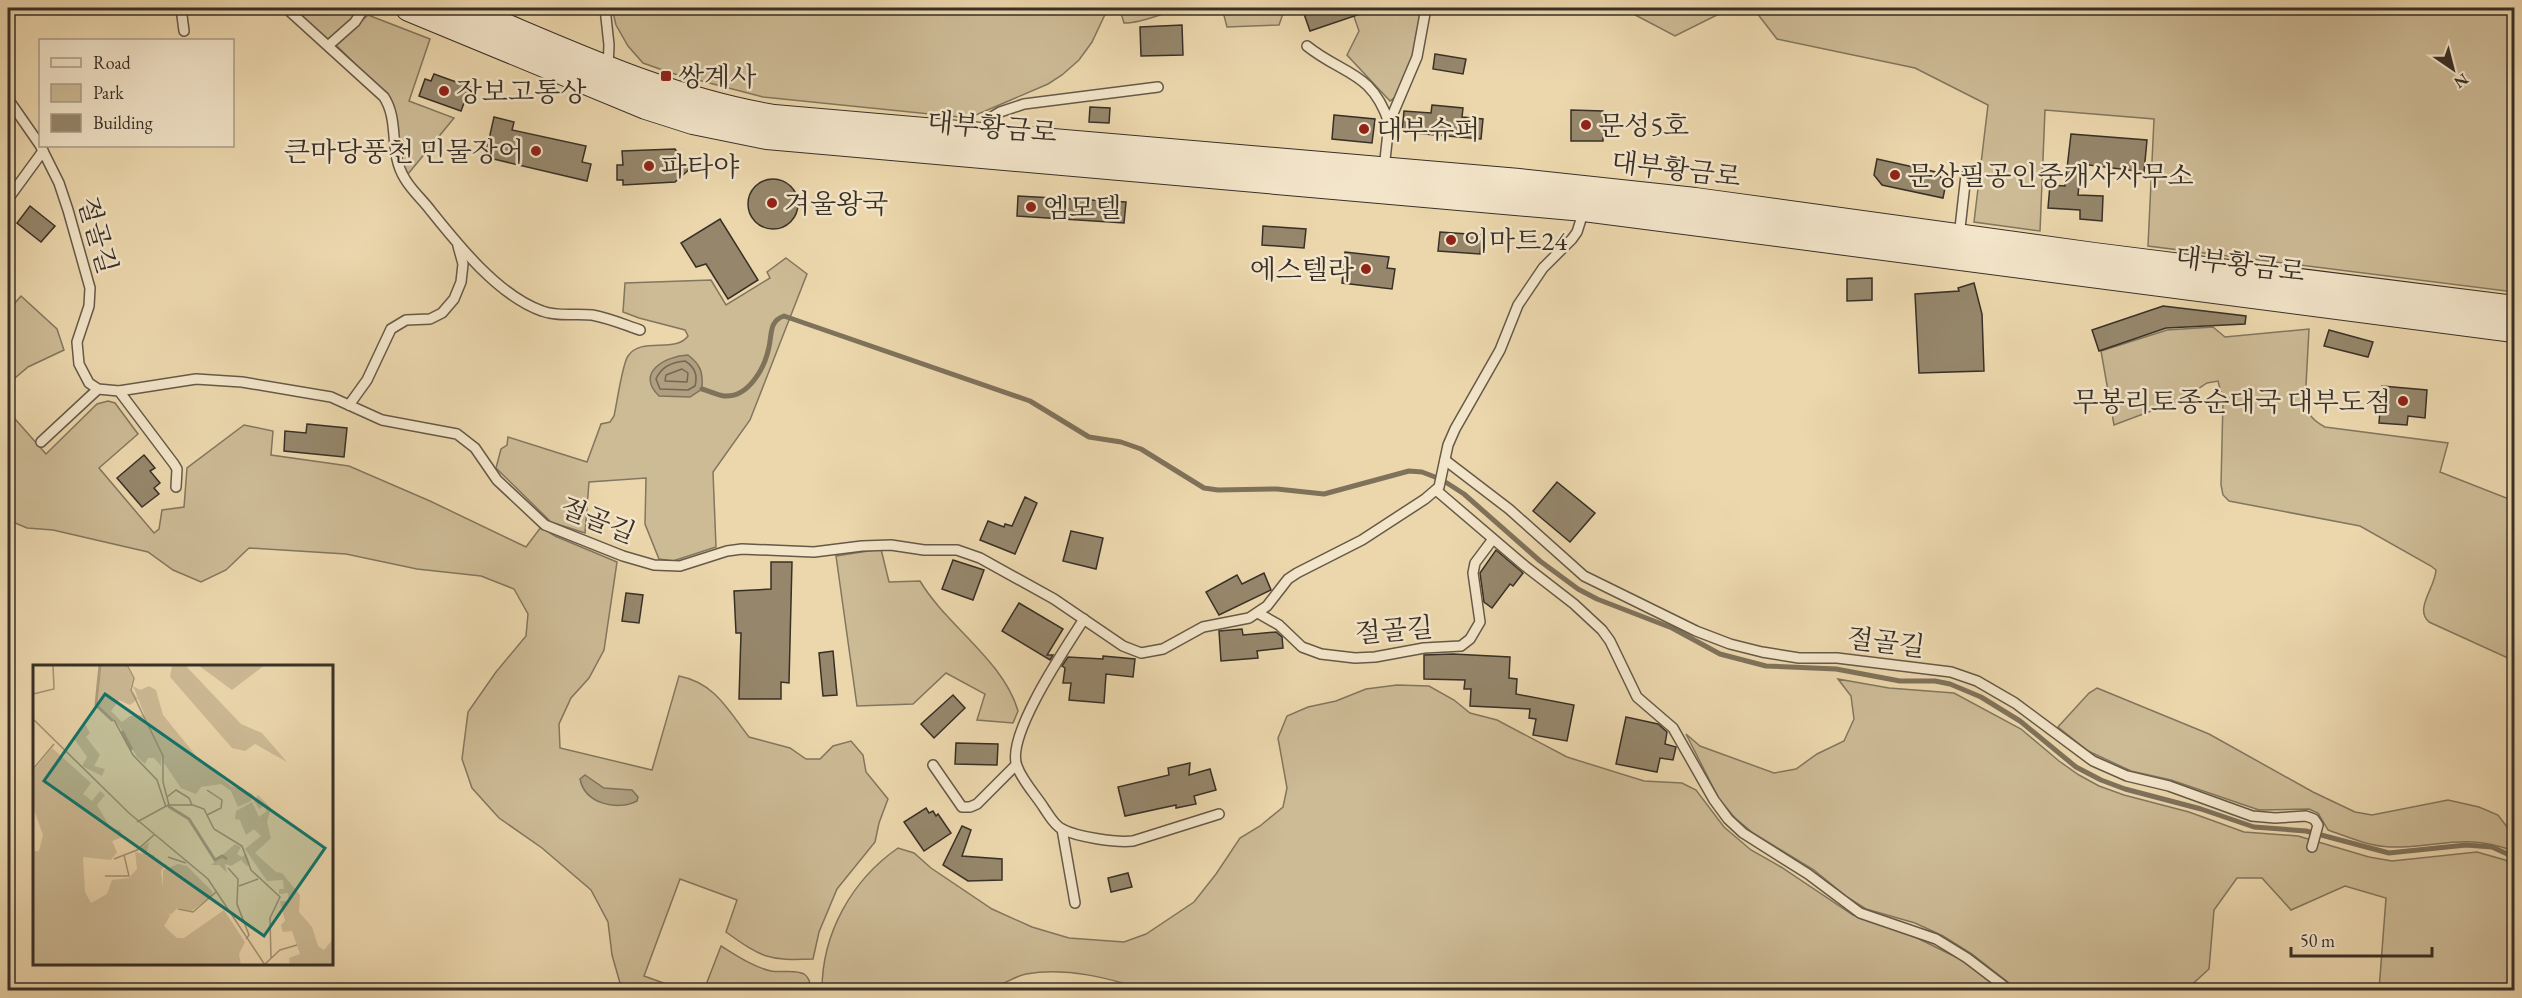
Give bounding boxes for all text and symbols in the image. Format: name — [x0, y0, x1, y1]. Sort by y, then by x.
legend — [39, 39, 234, 147]
north arrow — [2423, 39, 2483, 99]
text: Road — [93, 51, 132, 74]
place label: 쌍계사 — [678, 59, 756, 94]
marker: 쌍계사 — [659, 69, 673, 83]
text: N — [2450, 69, 2473, 93]
place label: 장보고통상 — [456, 74, 587, 109]
text: Park — [93, 81, 124, 104]
marker: 장보고통상 — [437, 84, 451, 98]
street label: 대부황금로 — [926, 104, 1058, 150]
place label: 문성5호 — [1598, 108, 1689, 143]
text: Building — [93, 111, 153, 134]
place label: 대부슈퍼 — [1376, 112, 1480, 147]
marker: 문성5호 — [1579, 118, 1593, 132]
marker: 대부슈퍼 — [1357, 122, 1371, 136]
place label: 큰마당풍천 민물장어 — [284, 134, 524, 169]
marker: 큰마당풍천 민물장어 — [529, 144, 543, 158]
street label: 대부황금로 — [1609, 144, 1743, 194]
place label: 파타야 — [661, 149, 739, 184]
place label: 문상필공인중개사사무소 — [1907, 158, 2194, 193]
marker: 파타야 — [642, 159, 656, 173]
marker: 문상필공인중개사사무소 — [1888, 168, 1902, 182]
place label: 겨울왕국 — [784, 186, 888, 221]
place label: 엠모텔 — [1043, 190, 1121, 225]
street label: 절골길 — [70, 193, 126, 277]
marker: 겨울왕국 — [765, 196, 779, 210]
marker: 엠모텔 — [1024, 200, 1038, 214]
place label: 이마트24 — [1463, 223, 1568, 258]
marker: 이마트24 — [1444, 233, 1458, 247]
street label: 대부황금로 — [2173, 239, 2307, 289]
place label: 에스텔라 — [1250, 252, 1354, 287]
marker: 에스텔라 — [1359, 262, 1373, 276]
place label: 무봉리토종순대국 대부도점 — [2073, 384, 2391, 419]
marker: 무봉리토종순대국 대부도점 — [2396, 394, 2410, 408]
street label: 절골길 — [555, 489, 641, 551]
street label: 절골길 — [1353, 609, 1435, 651]
street label: 절골길 — [1845, 620, 1927, 664]
inset map — [33, 665, 333, 965]
scale bar — [2291, 920, 2432, 958]
text: 50 m — [2300, 929, 2335, 952]

